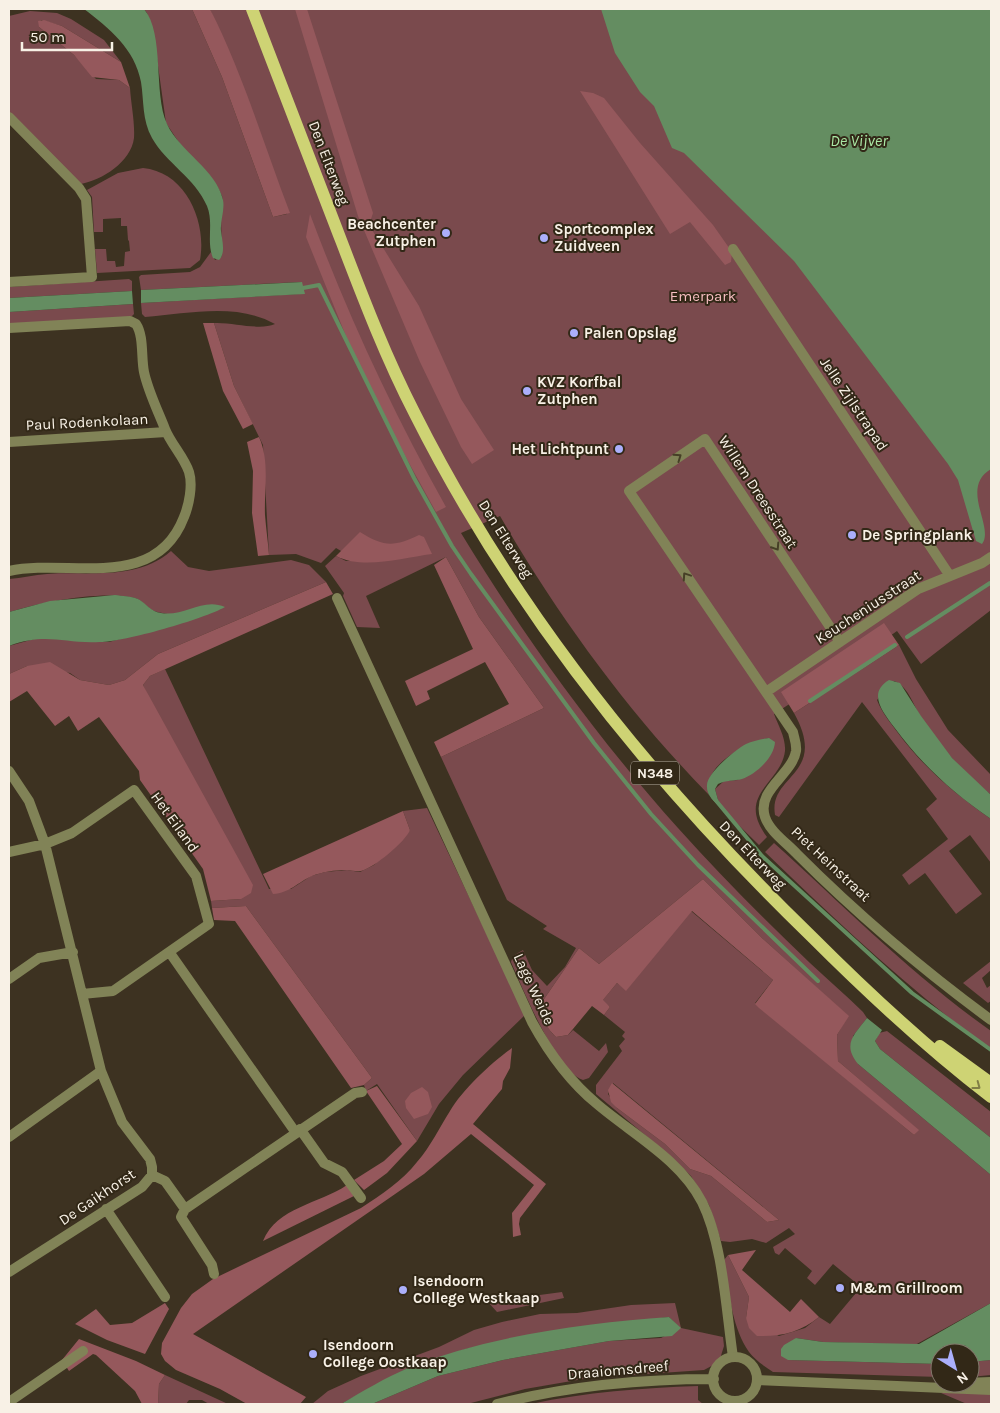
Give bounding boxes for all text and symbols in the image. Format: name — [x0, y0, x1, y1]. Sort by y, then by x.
scale bar — [22, 20, 112, 52]
text: 50 m — [30, 28, 65, 46]
street label: Den Elterweg — [305, 118, 353, 208]
water label: De Vijver — [830, 131, 888, 150]
place label: Beachcenter Zutphen — [347, 215, 436, 250]
place label: Sportcomplex Zuidveen — [554, 220, 654, 255]
marker: Beachcenter Zutphen — [440, 227, 452, 239]
marker: Sportcomplex Zuidveen — [538, 232, 550, 244]
park label: Emerpark — [670, 287, 736, 305]
place label: Palen Opslag — [584, 324, 677, 342]
marker: Palen Opslag — [568, 327, 580, 339]
street label: Jelle Zijlstrapad — [816, 354, 892, 454]
place label: KVZ Korfbal Zutphen — [537, 373, 621, 408]
marker: KVZ Korfbal Zutphen — [521, 385, 533, 397]
street label: Paul Rodenkolaan — [25, 410, 149, 434]
street label: Willem Dreesstraat — [715, 432, 801, 552]
place label: Het Lichtpunt — [511, 440, 609, 458]
marker: Het Lichtpunt — [613, 443, 625, 455]
one-way arrow — [672, 454, 682, 463]
street label: Den Elterweg — [475, 497, 537, 582]
place label: De Springplank — [862, 526, 972, 544]
marker: De Springplank — [846, 529, 858, 541]
one-way arrow — [770, 541, 779, 551]
street label: Keucheniusstraat — [812, 566, 924, 648]
one-way arrow — [683, 572, 692, 582]
road number: N348 — [631, 761, 679, 784]
street label: Het Eiland — [147, 788, 203, 856]
street label: Den Elterweg — [716, 817, 791, 894]
street label: Piet Heinstraat — [788, 823, 875, 906]
street label: Lage Weide — [510, 950, 558, 1028]
one-way arrow — [971, 1081, 980, 1089]
street label: De Gaikhorst — [55, 1165, 139, 1229]
place label: Isendoorn College Westkaap — [413, 1272, 540, 1307]
place label: M&m Grillroom — [850, 1279, 963, 1297]
marker: M&m Grillroom — [834, 1282, 846, 1294]
marker: Isendoorn College Westkaap — [397, 1284, 409, 1296]
place label: Isendoorn College Oostkaap — [323, 1336, 447, 1371]
north arrow — [930, 1343, 980, 1393]
marker: Isendoorn College Oostkaap — [307, 1348, 319, 1360]
street label: Draaiomsdreef — [567, 1357, 670, 1383]
text: N — [953, 1368, 972, 1388]

